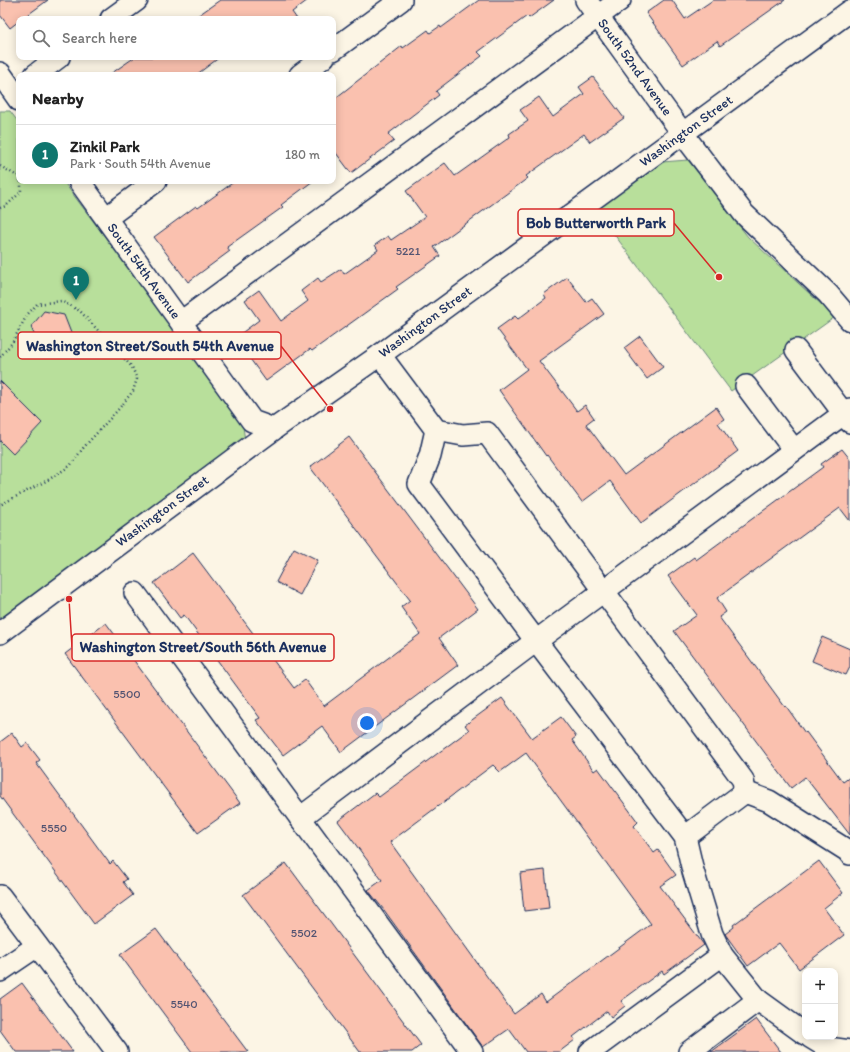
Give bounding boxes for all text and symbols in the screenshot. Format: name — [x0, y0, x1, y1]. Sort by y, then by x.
street label: South 52nd Avenue — [594, 15, 676, 119]
search box — [16, 16, 336, 60]
icon: search — [30, 27, 52, 49]
text: Search here — [62, 29, 137, 47]
text: Nearby — [32, 88, 84, 108]
street label: Washington Street — [636, 91, 736, 171]
text: Zinkil Park — [70, 138, 140, 156]
text: 1 — [42, 147, 48, 162]
text: 180 m — [285, 147, 320, 162]
text: Park · South 54th Avenue — [70, 156, 211, 171]
callout: Bob Butterworth Park — [518, 209, 674, 236]
text: Bob Butterworth Park — [526, 214, 666, 232]
street label: South 54th Avenue — [103, 220, 185, 322]
house number: 5221 — [396, 244, 421, 258]
pin: 1 — [63, 267, 89, 300]
street label: Washington Street — [375, 282, 475, 362]
callout: Washington Street/South 54th Avenue — [18, 332, 281, 359]
text: Washington Street/South 54th Avenue — [26, 337, 274, 356]
street label: Washington Street — [112, 471, 212, 551]
callout: Washington Street/South 56th Avenue — [72, 634, 334, 661]
text: Washington Street/South 56th Avenue — [79, 638, 327, 657]
house number: 5500 — [113, 687, 141, 701]
your location — [357, 713, 377, 733]
house number: 5550 — [41, 821, 67, 835]
house number: 5502 — [291, 926, 318, 940]
map controls — [802, 968, 838, 1040]
button: + — [802, 968, 838, 1004]
house number: 5540 — [170, 997, 198, 1011]
button: − — [802, 1004, 838, 1040]

